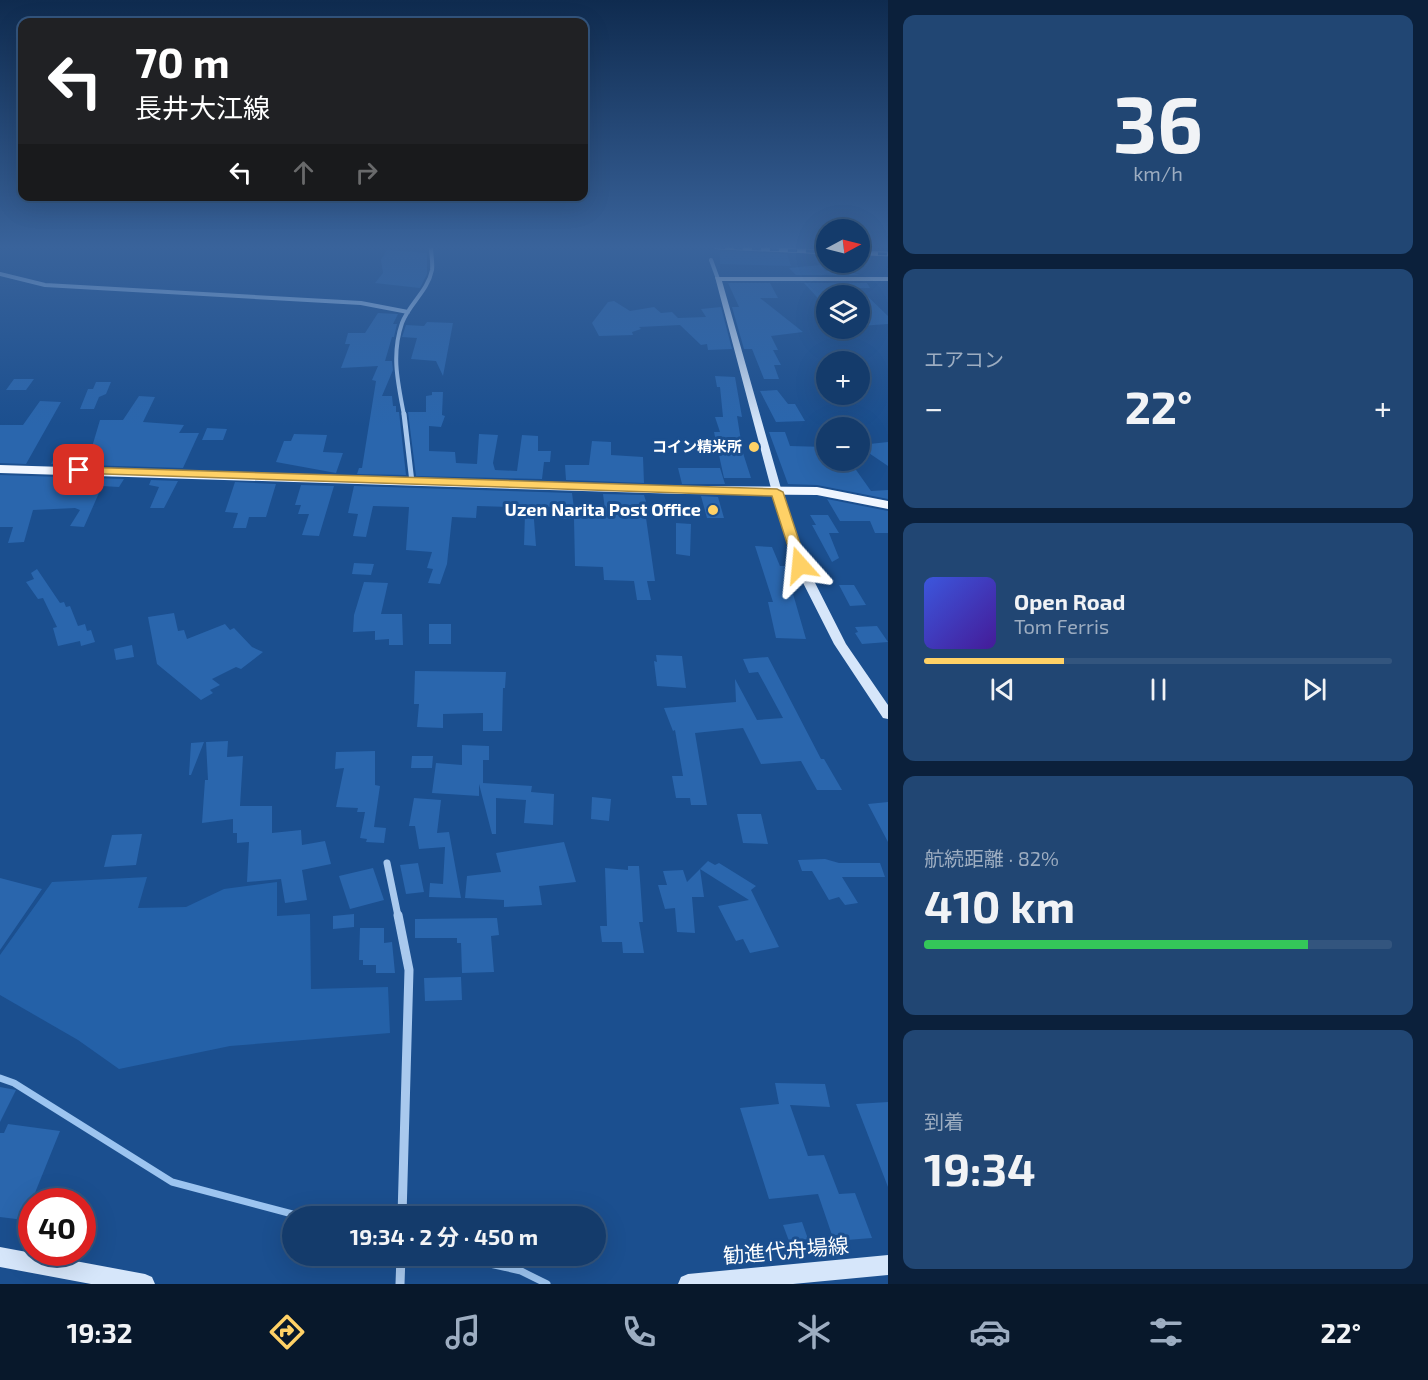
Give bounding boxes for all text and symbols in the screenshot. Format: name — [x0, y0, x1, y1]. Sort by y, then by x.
text: 70 m — [135, 36, 230, 86]
icon: left — [36, 42, 114, 120]
text: 36 — [1113, 75, 1203, 169]
text: 長井大江線 — [135, 91, 270, 123]
icon: left — [224, 156, 257, 189]
icon: ahead — [287, 156, 320, 189]
icon: right — [350, 156, 383, 189]
text: km/h — [1133, 161, 1183, 185]
north arrow — [816, 219, 870, 273]
map controls — [816, 219, 870, 471]
button: layers — [816, 285, 870, 339]
text: エアコン — [924, 347, 1004, 371]
button: + — [816, 351, 870, 405]
text: 22° — [1125, 379, 1192, 433]
text: − — [924, 387, 943, 427]
text: + — [1374, 387, 1392, 427]
button: − — [816, 417, 870, 471]
place label: コイン精米所 — [652, 437, 742, 455]
marker: コイン精米所 — [747, 440, 761, 454]
pin — [53, 444, 104, 495]
icon: arrive — [62, 453, 95, 486]
place label: Uzen Narita Post Office — [505, 498, 701, 520]
marker: Uzen Narita Post Office — [706, 503, 720, 517]
position arrow — [768, 533, 832, 597]
text: Open Road — [1014, 588, 1126, 614]
text: Tom Ferris — [1014, 614, 1109, 638]
icon: previous — [986, 673, 1019, 706]
icon: pause — [1142, 673, 1175, 706]
icon: next — [1298, 673, 1331, 706]
text: 航続距離 · 82% — [924, 846, 1059, 870]
text: 410 km — [924, 878, 1075, 932]
text: 到着 — [924, 1109, 964, 1133]
text: 19:34 — [924, 1141, 1036, 1195]
speed limit sign: 40 — [18, 1188, 96, 1266]
text: 19:34 · 2 分 · 450 m — [350, 1223, 538, 1249]
street label: 勧進代舟場線 — [722, 1232, 850, 1267]
icon: directions — [266, 1311, 308, 1353]
icon: music — [442, 1311, 484, 1353]
icon: phone — [618, 1311, 660, 1353]
icon: climate — [793, 1311, 835, 1353]
icon: car — [969, 1311, 1011, 1353]
icon: filters — [1145, 1311, 1187, 1353]
text: 19:32 — [67, 1316, 132, 1348]
text: 22° — [1320, 1316, 1361, 1348]

